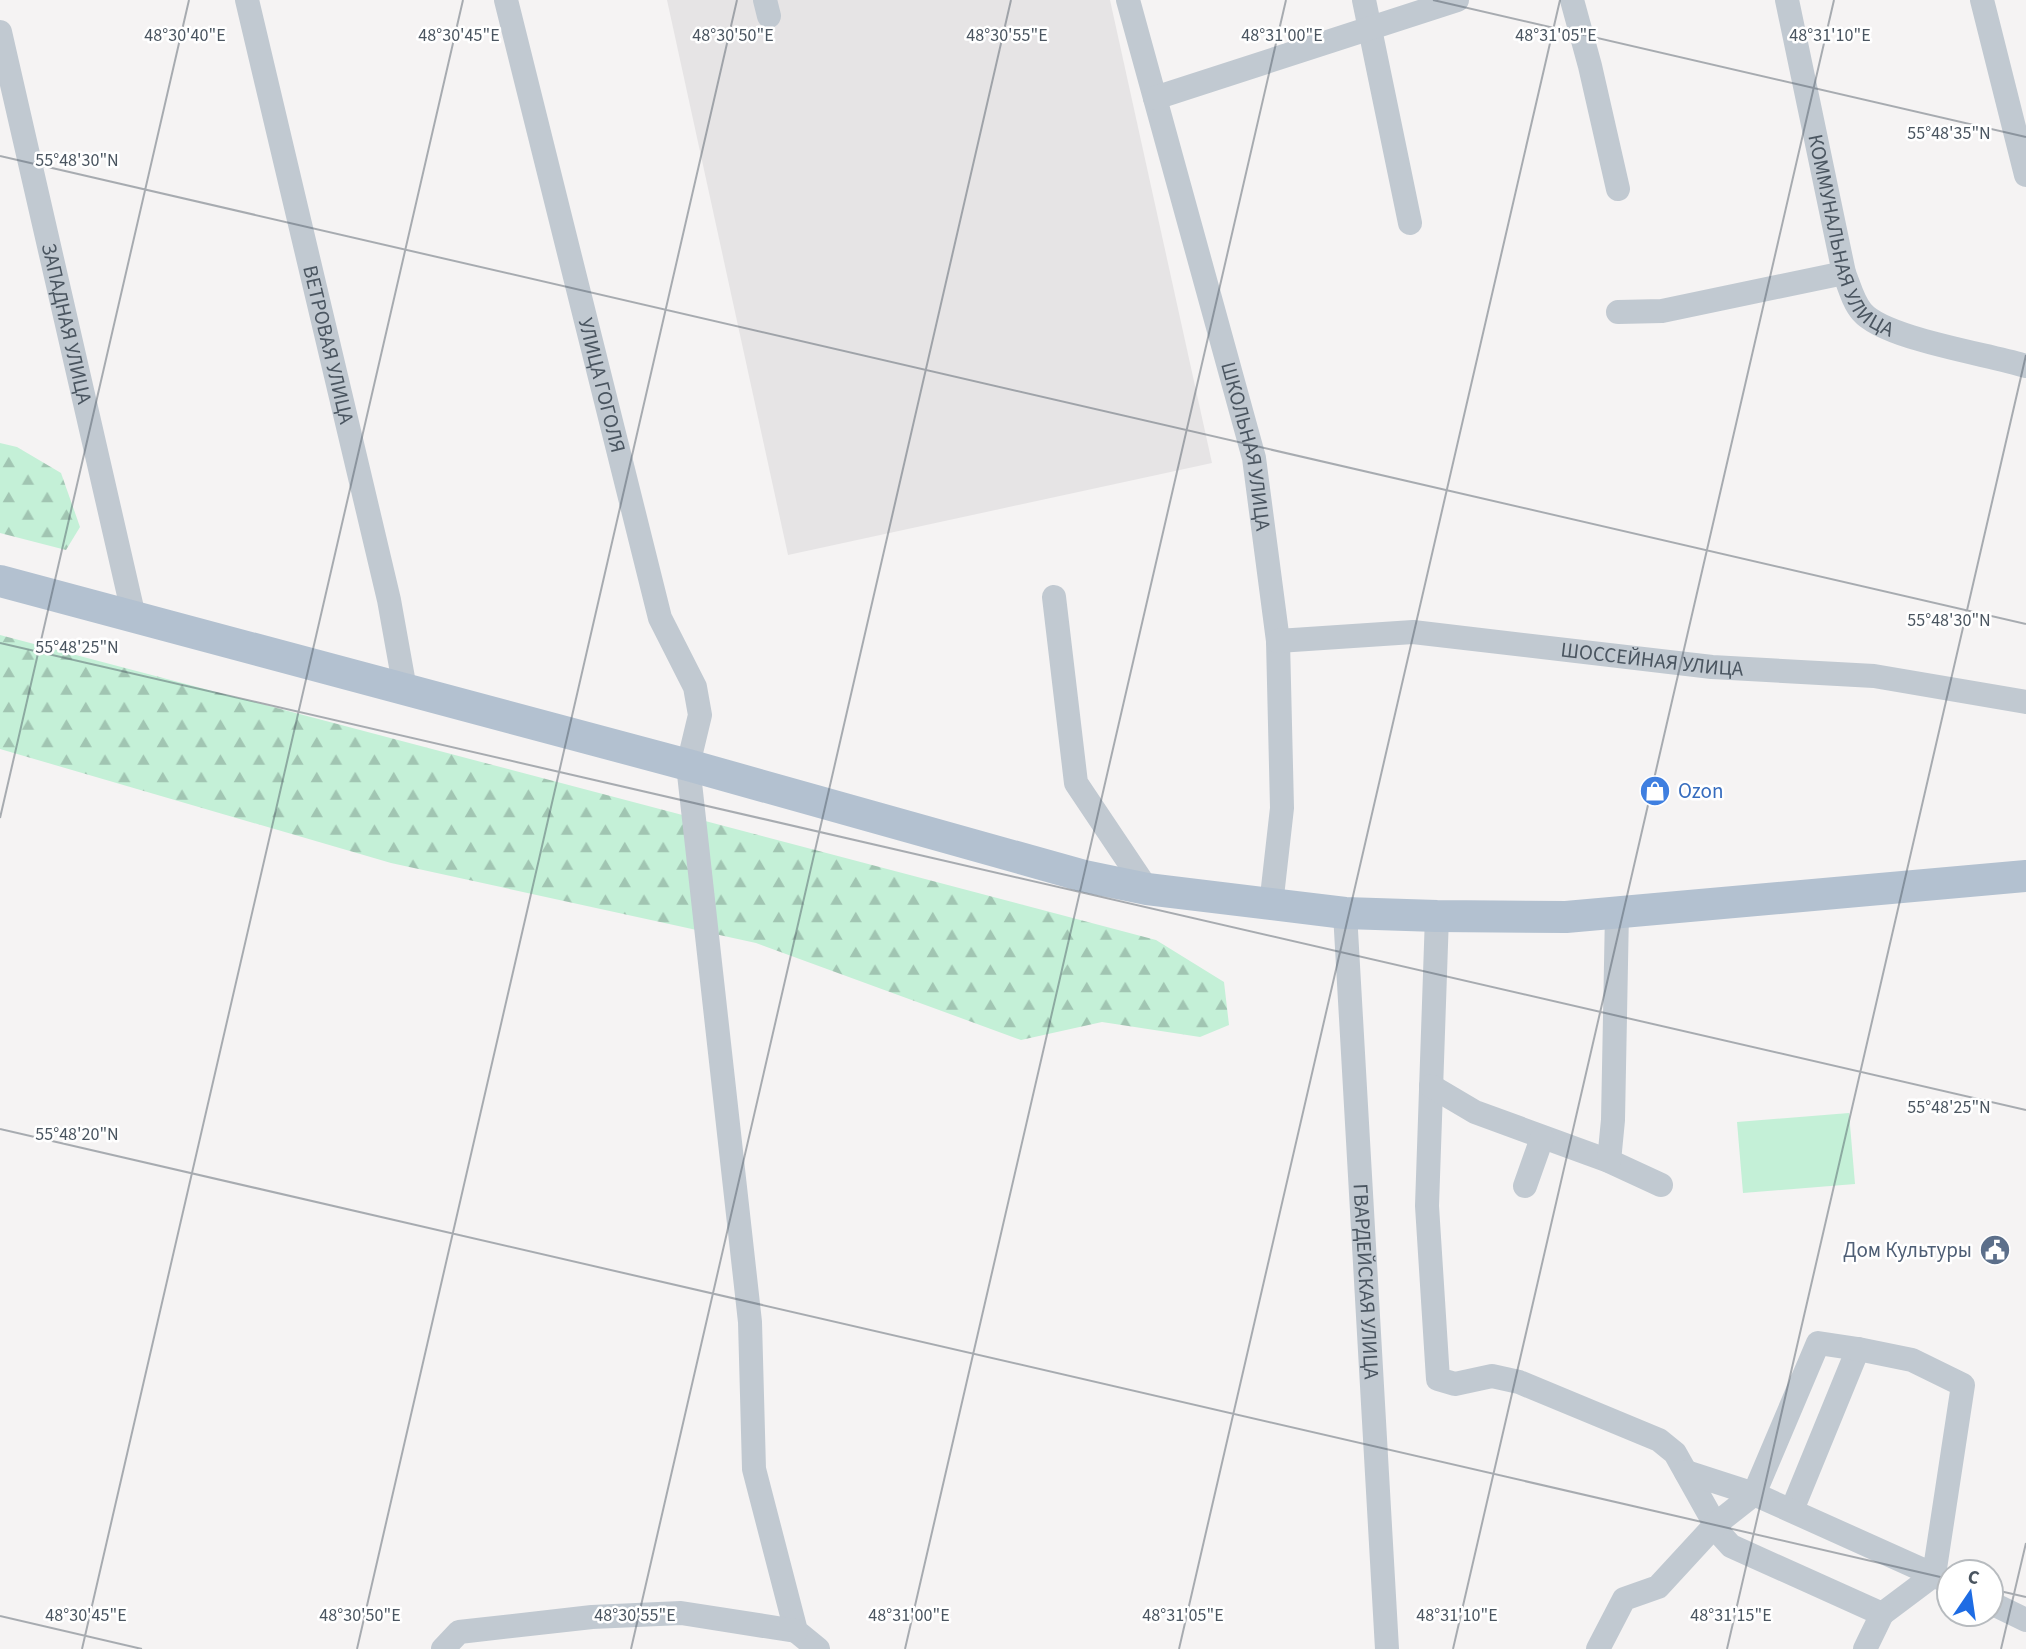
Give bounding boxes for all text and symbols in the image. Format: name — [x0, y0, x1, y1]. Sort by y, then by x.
text: 48°30'40"E — [144, 23, 226, 48]
text: 48°30'45"E — [418, 23, 500, 48]
text: 48°30'50"E — [692, 23, 774, 48]
text: 48°30'55"E — [966, 23, 1048, 48]
text: 48°31'00"E — [1241, 23, 1323, 48]
text: 48°31'05"E — [1515, 23, 1597, 48]
text: 48°31'10"E — [1789, 23, 1871, 48]
text: 55°48'35"N — [1907, 121, 1991, 146]
street label: КОММУНАЛЬНАЯ УЛИЦА — [1800, 132, 1899, 345]
text: 55°48'30"N — [35, 148, 119, 173]
street label: ЗАПАДНАЯ УЛИЦА — [34, 240, 100, 407]
street label: ВЕТРОВАЯ УЛИЦА — [295, 262, 362, 427]
street label: УЛИЦА ГОГОЛЯ — [571, 315, 633, 456]
street label: ШКОЛЬНАЯ УЛИЦА — [1213, 358, 1278, 533]
text: 55°48'30"N — [1907, 608, 1991, 633]
street label: ШОССЕЙНАЯ УЛИЦА — [1559, 634, 1745, 684]
text: 55°48'25"N — [35, 635, 119, 660]
shop icon: Ozon — [1638, 774, 1672, 808]
place label: Ozon — [1678, 776, 1723, 806]
text: 55°48'25"N — [1907, 1095, 1991, 1120]
text: 55°48'20"N — [35, 1122, 119, 1147]
street label: ГВАРДЕЙСКАЯ УЛИЦА — [1345, 1183, 1387, 1381]
public building icon: Дом Культуры — [1978, 1233, 2012, 1267]
place label: Дом Культуры — [1843, 1235, 1972, 1265]
north arrow — [1935, 1558, 2005, 1628]
text: С — [1965, 1563, 1982, 1592]
text: 48°30'45"E — [45, 1603, 127, 1628]
text: 48°30'50"E — [319, 1603, 401, 1628]
text: 48°30'55"E — [594, 1603, 676, 1628]
text: 48°31'00"E — [868, 1603, 950, 1628]
text: 48°31'05"E — [1142, 1603, 1224, 1628]
text: 48°31'10"E — [1416, 1603, 1498, 1628]
text: 48°31'15"E — [1690, 1603, 1772, 1628]

